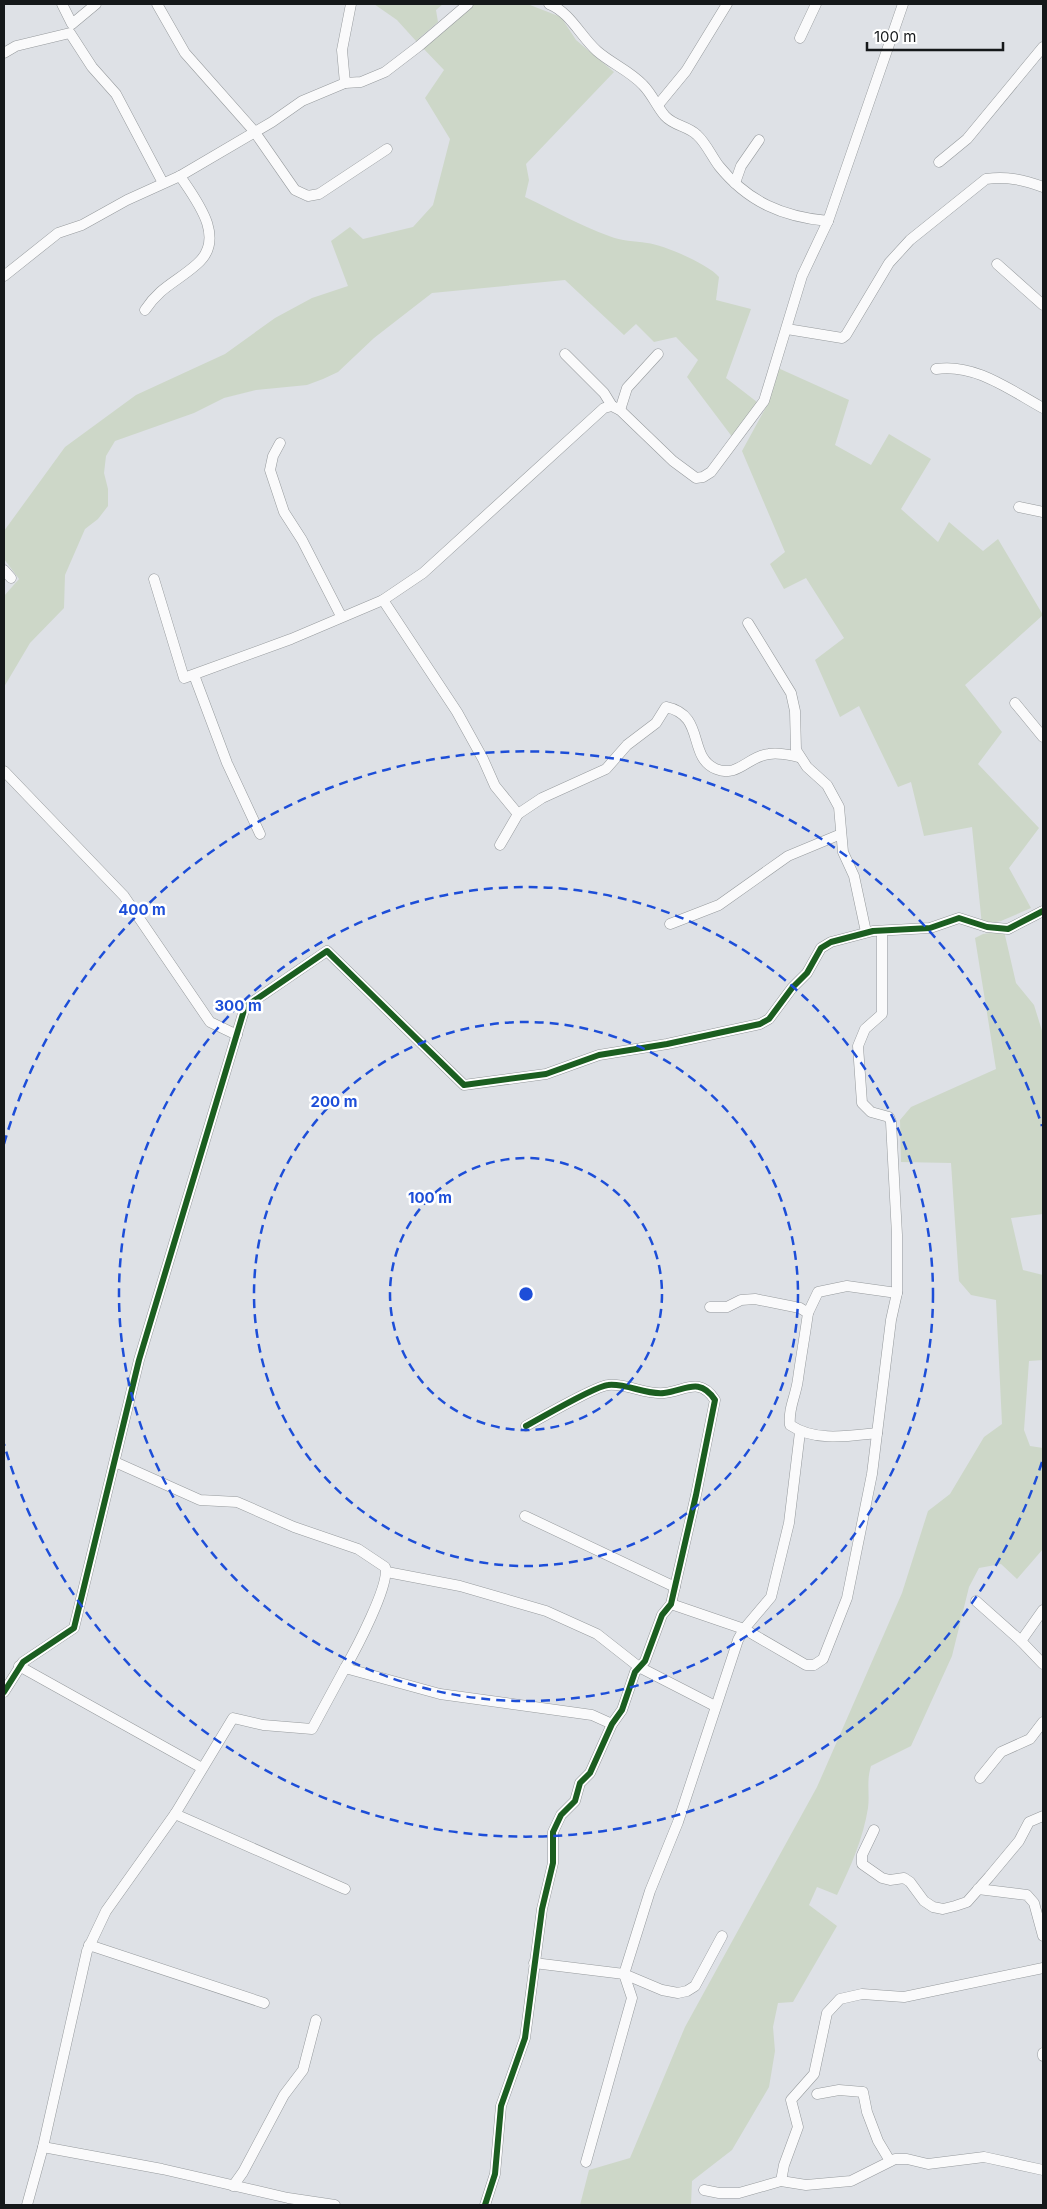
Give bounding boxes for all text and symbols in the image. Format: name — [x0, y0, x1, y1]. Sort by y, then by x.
scale bar — [867, 20, 1003, 52]
text: 100 m — [874, 27, 916, 46]
text: 400 m — [118, 900, 166, 919]
text: 300 m — [214, 996, 262, 1015]
text: 200 m — [311, 1092, 357, 1111]
text: 100 m — [408, 1188, 452, 1207]
centre of rings — [517, 1285, 535, 1303]

